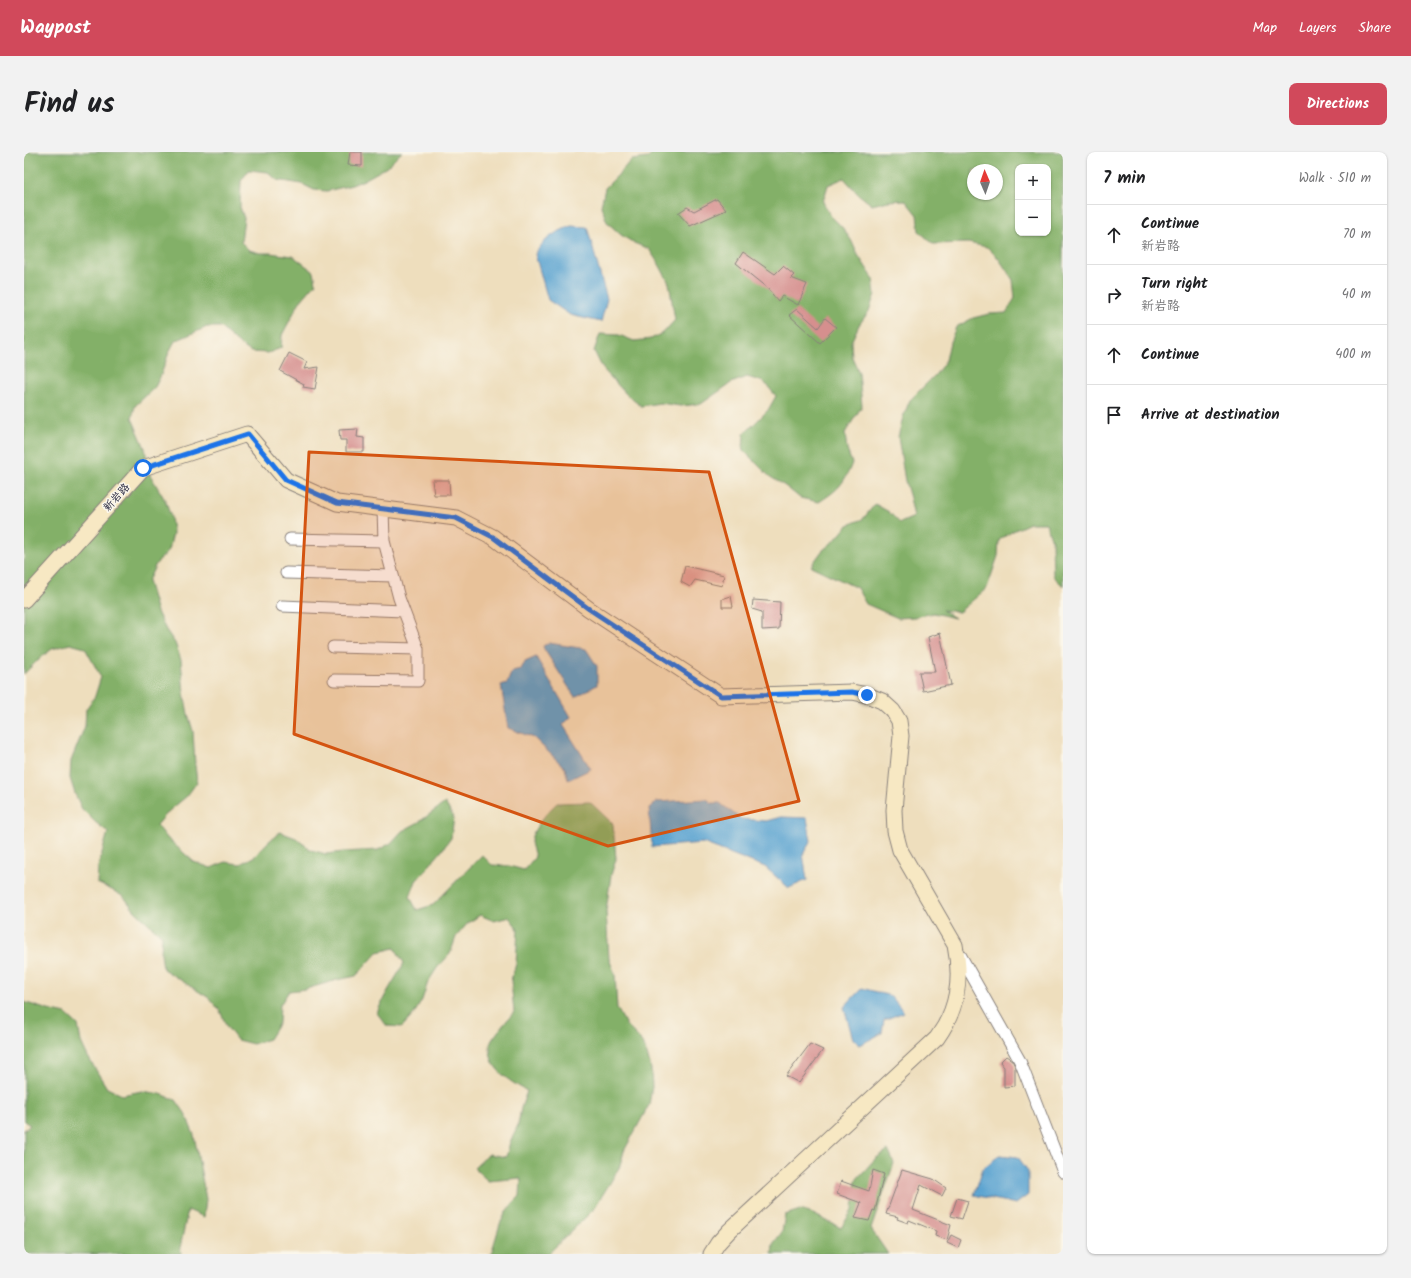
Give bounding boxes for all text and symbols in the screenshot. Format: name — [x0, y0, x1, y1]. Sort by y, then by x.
text: Waypost — [20, 13, 91, 43]
text: Map — [1253, 17, 1277, 39]
text: Layers — [1299, 17, 1337, 39]
text: Share — [1359, 17, 1391, 39]
text: Find us — [24, 82, 115, 127]
button: Directions — [1289, 83, 1387, 125]
north arrow — [967, 164, 1003, 200]
map controls — [1015, 164, 1051, 236]
button: + — [1015, 164, 1051, 200]
text: 7 min — [1103, 165, 1145, 192]
text: Walk · 510 m — [1299, 168, 1371, 189]
button: − — [1015, 200, 1051, 236]
text: Continue — [1141, 212, 1199, 236]
icon: ahead — [1103, 224, 1125, 246]
text: 70 m — [1343, 224, 1371, 245]
text: 新岩路 — [1141, 236, 1180, 257]
text: Turn right — [1141, 272, 1208, 296]
icon: right — [1103, 284, 1125, 306]
text: 40 m — [1342, 284, 1371, 305]
text: 新岩路 — [1141, 296, 1180, 317]
text: Continue — [1141, 343, 1199, 367]
icon: ahead — [1103, 344, 1125, 366]
text: 400 m — [1335, 344, 1371, 365]
text: Arrive at destination — [1141, 403, 1280, 427]
icon: arrive — [1103, 404, 1125, 426]
route start — [134, 459, 152, 477]
street label: 新岩路 — [99, 479, 134, 516]
route end — [858, 686, 876, 704]

